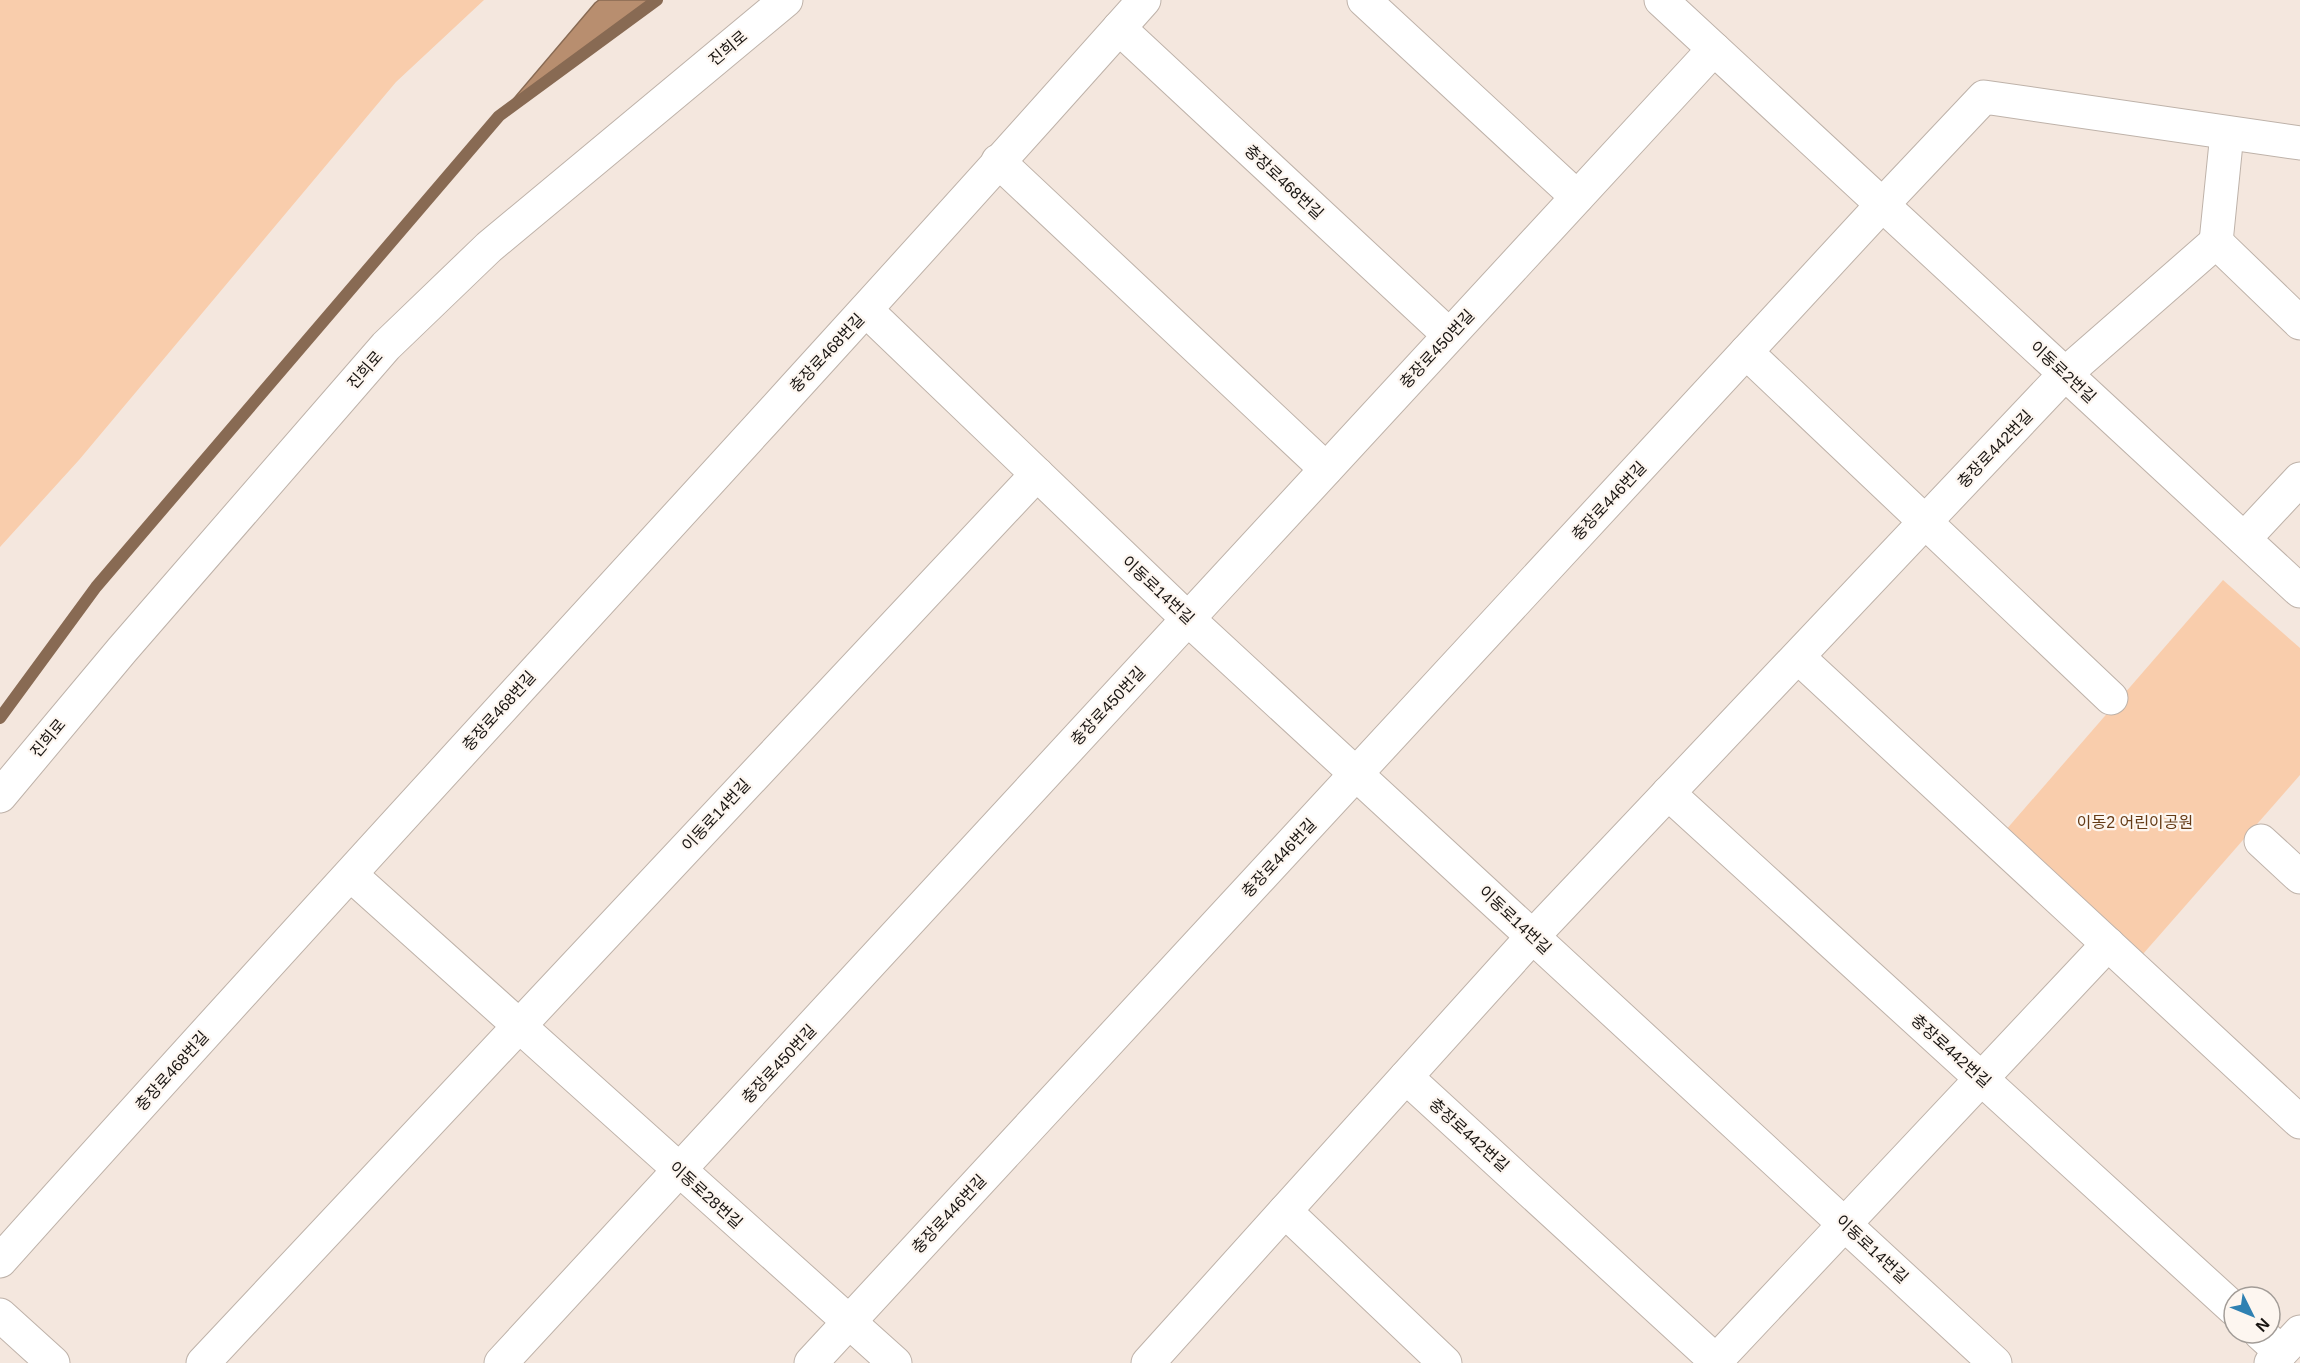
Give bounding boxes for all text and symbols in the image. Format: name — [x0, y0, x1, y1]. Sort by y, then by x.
street label: 진희로 — [706, 27, 751, 69]
street label: 충장로468번길 — [1242, 142, 1326, 222]
street label: 충장로450번길 — [1397, 307, 1477, 391]
street label: 충장로468번길 — [787, 311, 867, 395]
street label: 이동로2번길 — [2027, 338, 2099, 406]
street label: 진희로 — [344, 348, 386, 392]
street label: 충장로442번길 — [1954, 407, 2036, 491]
street label: 충장로446번길 — [1569, 459, 1649, 543]
street label: 이동로14번길 — [1119, 553, 1197, 627]
street label: 충장로450번길 — [1068, 664, 1148, 748]
street label: 충장로468번길 — [459, 668, 539, 754]
street label: 진희로 — [27, 715, 69, 760]
street label: 이동로14번길 — [679, 776, 753, 854]
park label: 이동2 어린이공원 — [2077, 814, 2193, 831]
street label: 충장로446번길 — [1239, 816, 1319, 900]
street label: 이동로14번길 — [1476, 883, 1554, 957]
street label: 충장로442번길 — [1908, 1011, 1994, 1091]
street label: 충장로450번길 — [739, 1022, 819, 1106]
street label: 충장로468번길 — [132, 1028, 212, 1114]
street label: 충장로442번길 — [1426, 1095, 1512, 1175]
street label: 이동로28번길 — [666, 1158, 746, 1232]
street label: 충장로446번길 — [909, 1172, 989, 1256]
street label: 이동로14번길 — [1833, 1212, 1911, 1286]
north arrow — [2222, 1285, 2282, 1345]
text: N — [2252, 1315, 2273, 1335]

